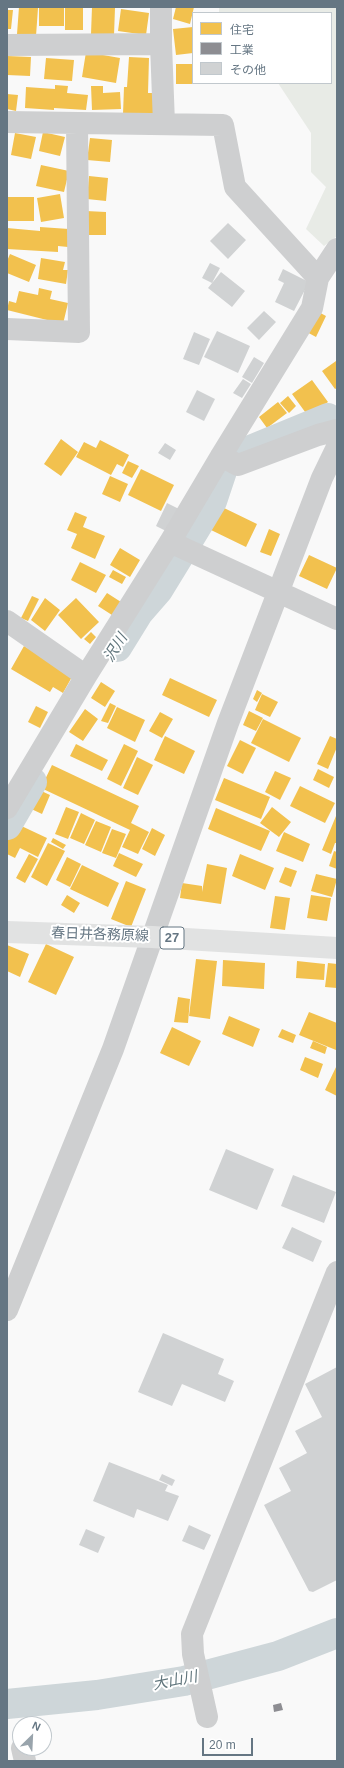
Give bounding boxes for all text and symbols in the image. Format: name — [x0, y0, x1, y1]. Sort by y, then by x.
legend — [192, 12, 332, 84]
text: 住宅 — [230, 23, 254, 37]
text: 工業 — [230, 43, 254, 57]
text: その他 — [230, 63, 266, 77]
water label: 沢川 — [100, 631, 132, 665]
street label: 春日井各務原線 — [51, 925, 149, 945]
road number: 27 — [160, 927, 184, 949]
water label: 大山川 — [151, 1668, 199, 1694]
north arrow — [12, 1716, 52, 1756]
text: N — [30, 1719, 43, 1733]
scale bar — [204, 1730, 255, 1756]
text: 20 m — [209, 1738, 236, 1752]

